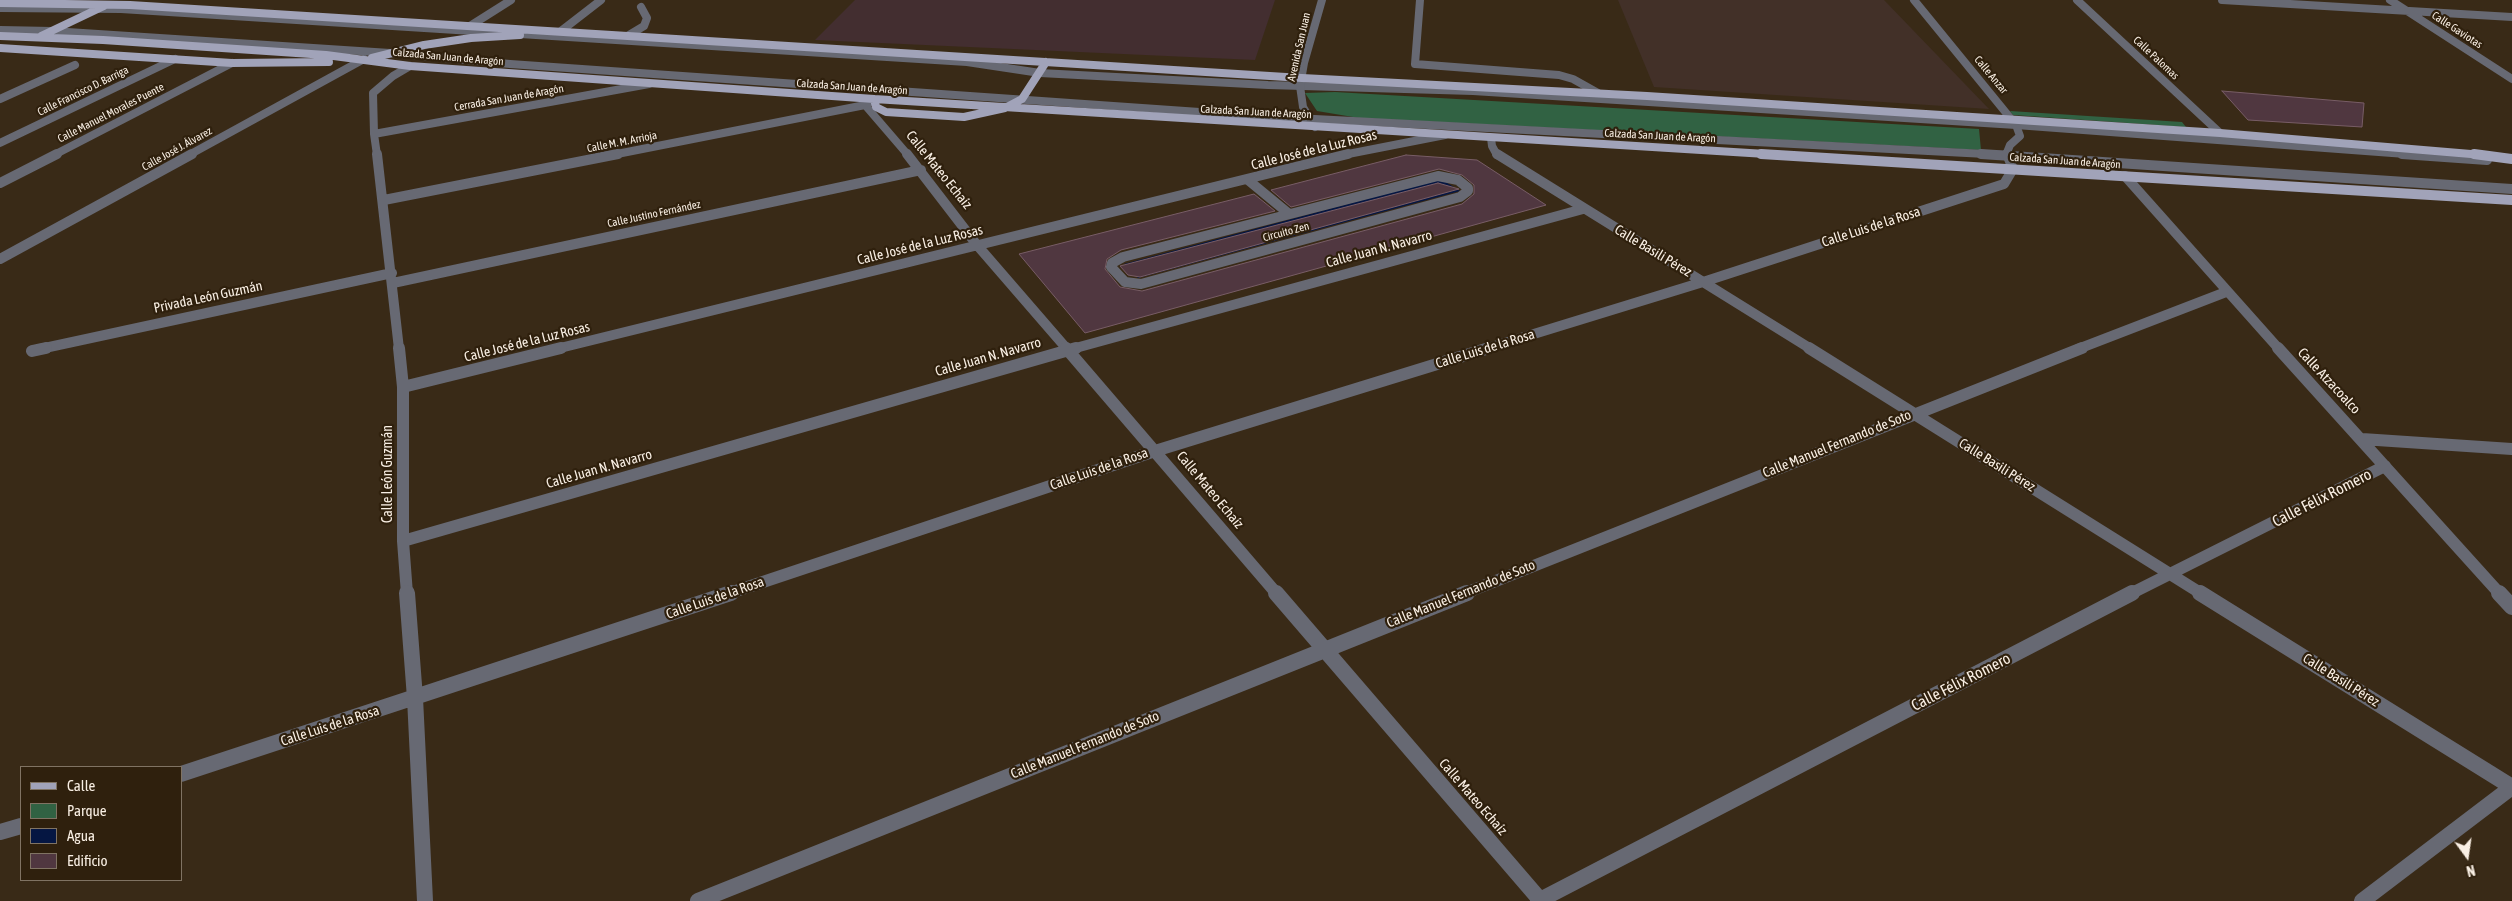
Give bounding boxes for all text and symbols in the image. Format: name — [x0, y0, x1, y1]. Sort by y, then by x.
street label: Calle Gaviotas — [2429, 9, 2485, 51]
street label: Avenida San Juan — [1285, 11, 1313, 83]
street label: Calle Palomas — [2130, 34, 2182, 82]
street label: Calzada San Juan de Aragón — [392, 46, 504, 68]
street label: Calle Anzar — [1971, 53, 2011, 97]
street label: Calle Francisco D. Barriga — [35, 63, 131, 119]
street label: Calzada San Juan de Aragón — [796, 77, 908, 97]
street label: Calle Manuel Morales Puente — [56, 80, 166, 146]
street label: Cerrada San Juan de Aragón — [453, 82, 565, 114]
street label: Calzada San Juan de Aragón — [1200, 102, 1312, 122]
street label: Calle José J. Álvarez — [140, 124, 214, 174]
street label: Calle José de la Luz Rosas — [1249, 126, 1379, 174]
street label: Calzada San Juan de Aragón — [1604, 126, 1716, 146]
street label: Calle Mateo Echaíz — [902, 128, 976, 212]
street label: Calle M. M. Arrioja — [586, 129, 658, 155]
street label: Calzada San Juan de Aragón — [2009, 151, 2121, 171]
street label: Calle Justino Fernández — [606, 198, 702, 230]
street label: Calle Luis de la Rosa — [1820, 203, 1922, 251]
street label: Circuito Zen — [1261, 219, 1311, 245]
street label: Calle José de la Luz Rosas — [855, 221, 985, 269]
street label: Calle Basili Pérez — [1611, 221, 1695, 281]
street label: Calle Juan N. Navarro — [1324, 227, 1434, 271]
street label: Privada León Guzmán — [152, 277, 264, 317]
street label: Calle José de la Luz Rosas — [462, 318, 592, 366]
street label: Calle Luis de la Rosa — [1433, 326, 1537, 372]
street label: Calle Juan N. Navarro — [933, 334, 1043, 380]
street label: Calle Atzacoalco — [2294, 344, 2364, 418]
street label: Calle Manuel Fernando de Soto — [1760, 406, 1914, 482]
street label: Calle León Guzmán — [380, 425, 396, 523]
street label: Calle Basili Pérez — [1956, 435, 2038, 495]
street label: Calle Luis de la Rosa — [1048, 444, 1150, 494]
street label: Calle Juan N. Navarro — [544, 446, 654, 492]
street label: Calle Mateo Echaíz — [1173, 448, 1247, 532]
street label: Calle Félix Romero — [2269, 465, 2375, 531]
street label: Calle Manuel Fernando de Soto — [1384, 556, 1538, 632]
street label: Calle Luis de la Rosa — [664, 573, 766, 623]
street label: Calle Félix Romero — [1908, 649, 2014, 715]
street label: Calle Basili Pérez — [2300, 650, 2382, 710]
street label: Calle Luis de la Rosa — [279, 702, 381, 750]
street label: Calle Manuel Fernando de Soto — [1008, 707, 1162, 783]
street label: Calle Mateo Echaíz — [1435, 755, 1511, 839]
legend — [20, 766, 182, 881]
text: Calle — [67, 777, 95, 794]
text: Parque — [67, 802, 107, 819]
text: Agua — [67, 827, 95, 844]
north arrow — [2442, 831, 2492, 881]
text: Edificio — [67, 852, 108, 869]
text: N — [2465, 862, 2477, 879]

